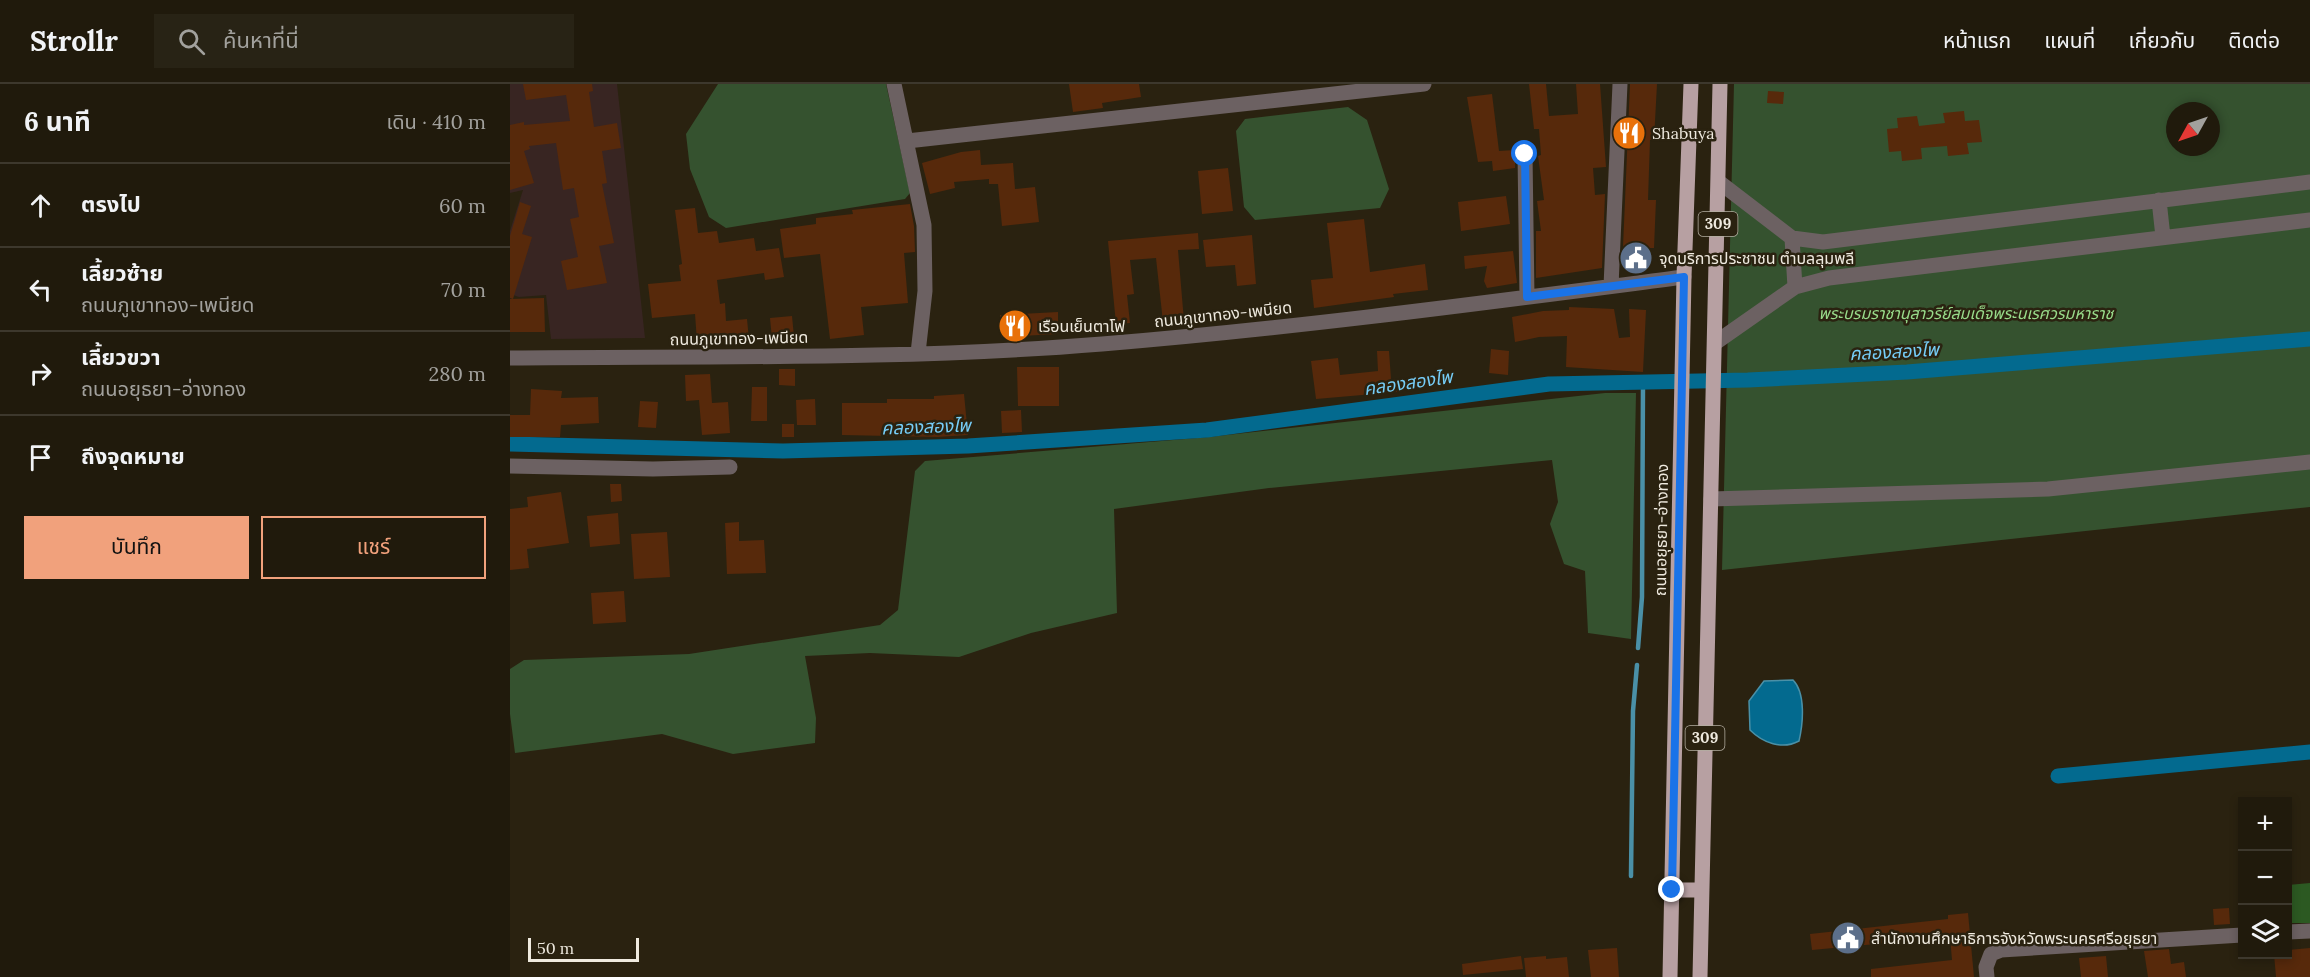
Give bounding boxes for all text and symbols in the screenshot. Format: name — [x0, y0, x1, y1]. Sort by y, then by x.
search box — [154, 14, 574, 68]
text: Strollr — [30, 23, 118, 59]
icon: search — [175, 25, 208, 58]
text: ค้นหาที่นี่ — [223, 26, 299, 54]
text: หน้าแรก — [1943, 27, 2011, 54]
text: แผนที่ — [2044, 27, 2095, 54]
text: เกี่ยวกับ — [2128, 27, 2195, 54]
text: ติดต่อ — [2228, 27, 2280, 54]
north arrow — [2166, 102, 2220, 156]
text: 6 นาที — [24, 105, 91, 138]
text: เดิน · 410 m — [387, 109, 486, 134]
restaurant icon: Shabuya — [1611, 115, 1647, 151]
place label: Shabuya — [1652, 123, 1714, 143]
route start — [1511, 140, 1537, 166]
icon: ahead — [24, 189, 57, 222]
text: ตรงไป — [81, 190, 141, 218]
text: 60 m — [439, 193, 486, 218]
road number: 309 — [1698, 212, 1738, 236]
public building icon: จุดบริการประชาชน ตำบลลุมพลี — [1618, 240, 1654, 276]
place label: จุดบริการประชาชน ตำบลลุมพลี — [1659, 248, 1854, 268]
text: เลี้ยวซ้าย — [81, 259, 163, 287]
icon: left — [24, 273, 57, 306]
text: 70 m — [441, 277, 486, 302]
text: ถนนภูเขาทอง-เพนียด — [81, 292, 254, 317]
street label: ถนนภูเขาทอง-เพนียด — [1153, 297, 1293, 331]
park label: พระบรมราชานุสาวรีย์สมเด็จพระนเรศวรมหาราช — [1819, 303, 2115, 324]
restaurant icon: เรือนเย็นตาโฟ — [997, 308, 1033, 344]
place label: เรือนเย็นตาโฟ — [1038, 316, 1125, 336]
street label: ถนนภูเขาทอง-เพนียด — [669, 327, 809, 349]
water label: คลองสองไพ — [1849, 338, 1942, 365]
text: เลี้ยวขวา — [81, 343, 161, 371]
icon: right — [24, 357, 57, 390]
text: 280 m — [428, 361, 486, 386]
water label: คลองสองไพ — [1362, 365, 1456, 400]
text: ถนนอยุธยา-อ่างทอง — [81, 376, 246, 401]
water label: คลองสองไพ — [881, 413, 973, 440]
icon: arrive — [24, 441, 57, 474]
text: ถึงจุดหมาย — [81, 442, 185, 470]
street label: ถนนอยุธยา-อ่างทอง — [1650, 464, 1672, 596]
button: บันทึก — [24, 516, 249, 579]
button: แชร์ — [261, 516, 486, 579]
road number: 309 — [1686, 726, 1724, 750]
map controls — [2238, 797, 2292, 959]
button: + — [2238, 797, 2292, 851]
button: − — [2238, 851, 2292, 905]
route end — [1658, 876, 1684, 902]
button: layers — [2238, 905, 2292, 959]
public building icon: สำนักงานศึกษาธิการจังหวัดพระนครศรีอยุธยา — [1830, 920, 1866, 956]
place label: สำนักงานศึกษาธิการจังหวัดพระนครศรีอยุธยา — [1871, 928, 2157, 948]
scale bar — [528, 935, 639, 962]
text: 50 m — [537, 938, 574, 958]

